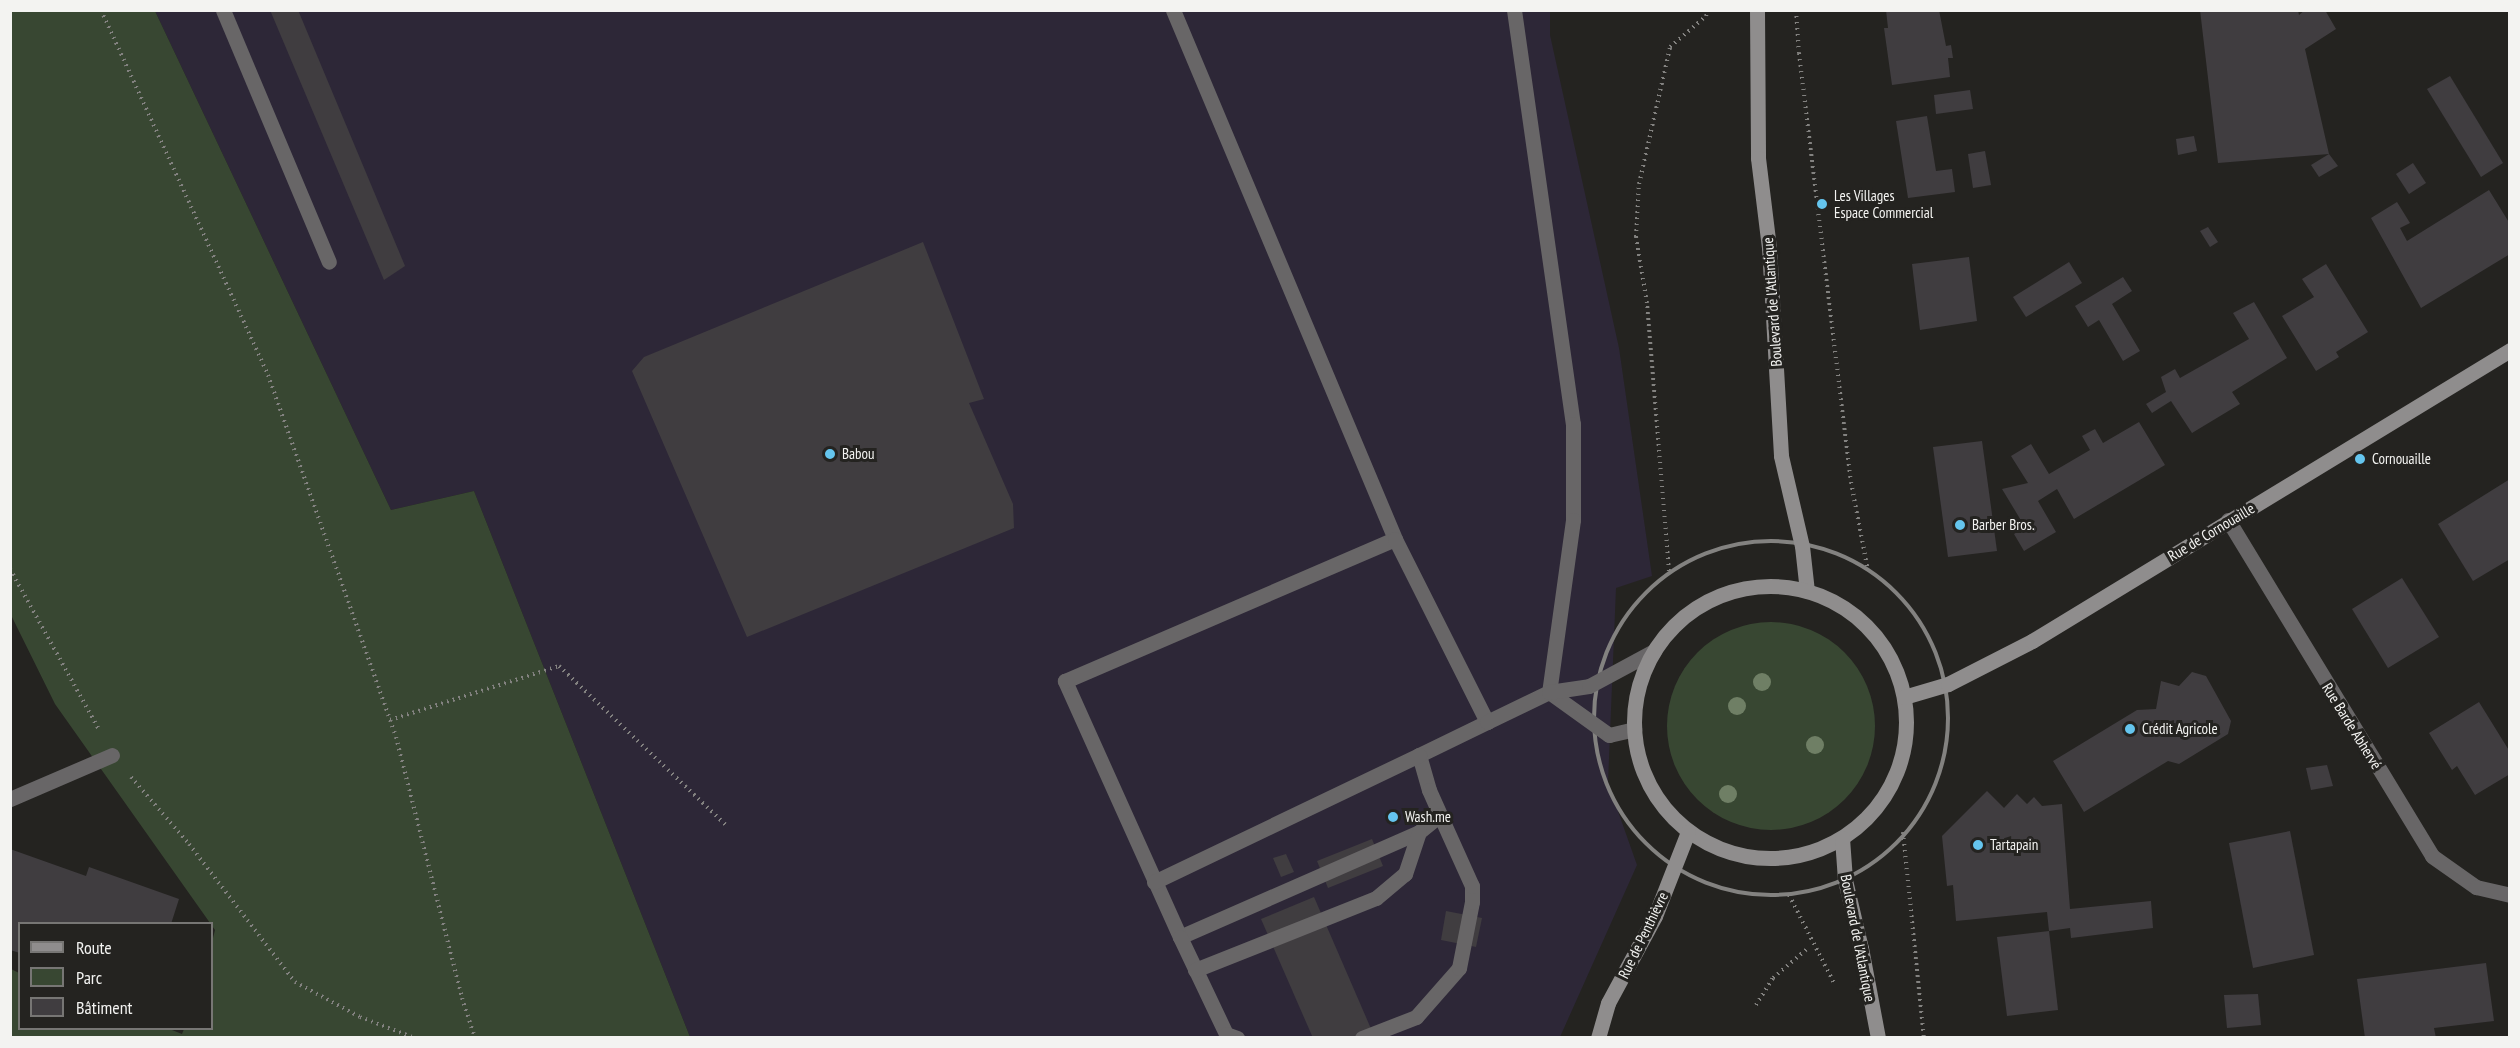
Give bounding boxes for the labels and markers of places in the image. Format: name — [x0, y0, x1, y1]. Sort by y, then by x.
place label: Les Villages Espace Commercial — [1834, 186, 1933, 221]
marker: Les Villages Espace Commercial — [1815, 197, 1829, 211]
place label: Babou — [842, 445, 875, 463]
marker: Babou — [823, 447, 837, 461]
place label: Cornouaille — [2372, 450, 2431, 468]
marker: Cornouaille — [2353, 452, 2367, 466]
place label: Barber Bros. — [1972, 516, 2035, 534]
marker: Barber Bros. — [1953, 518, 1967, 532]
place label: Crédit Agricole — [2142, 720, 2218, 738]
marker: Crédit Agricole — [2123, 722, 2137, 736]
place label: Wash.me — [1405, 808, 1451, 826]
marker: Wash.me — [1386, 810, 1400, 824]
place label: Tartapain — [1990, 836, 2038, 854]
marker: Tartapain — [1971, 838, 1985, 852]

